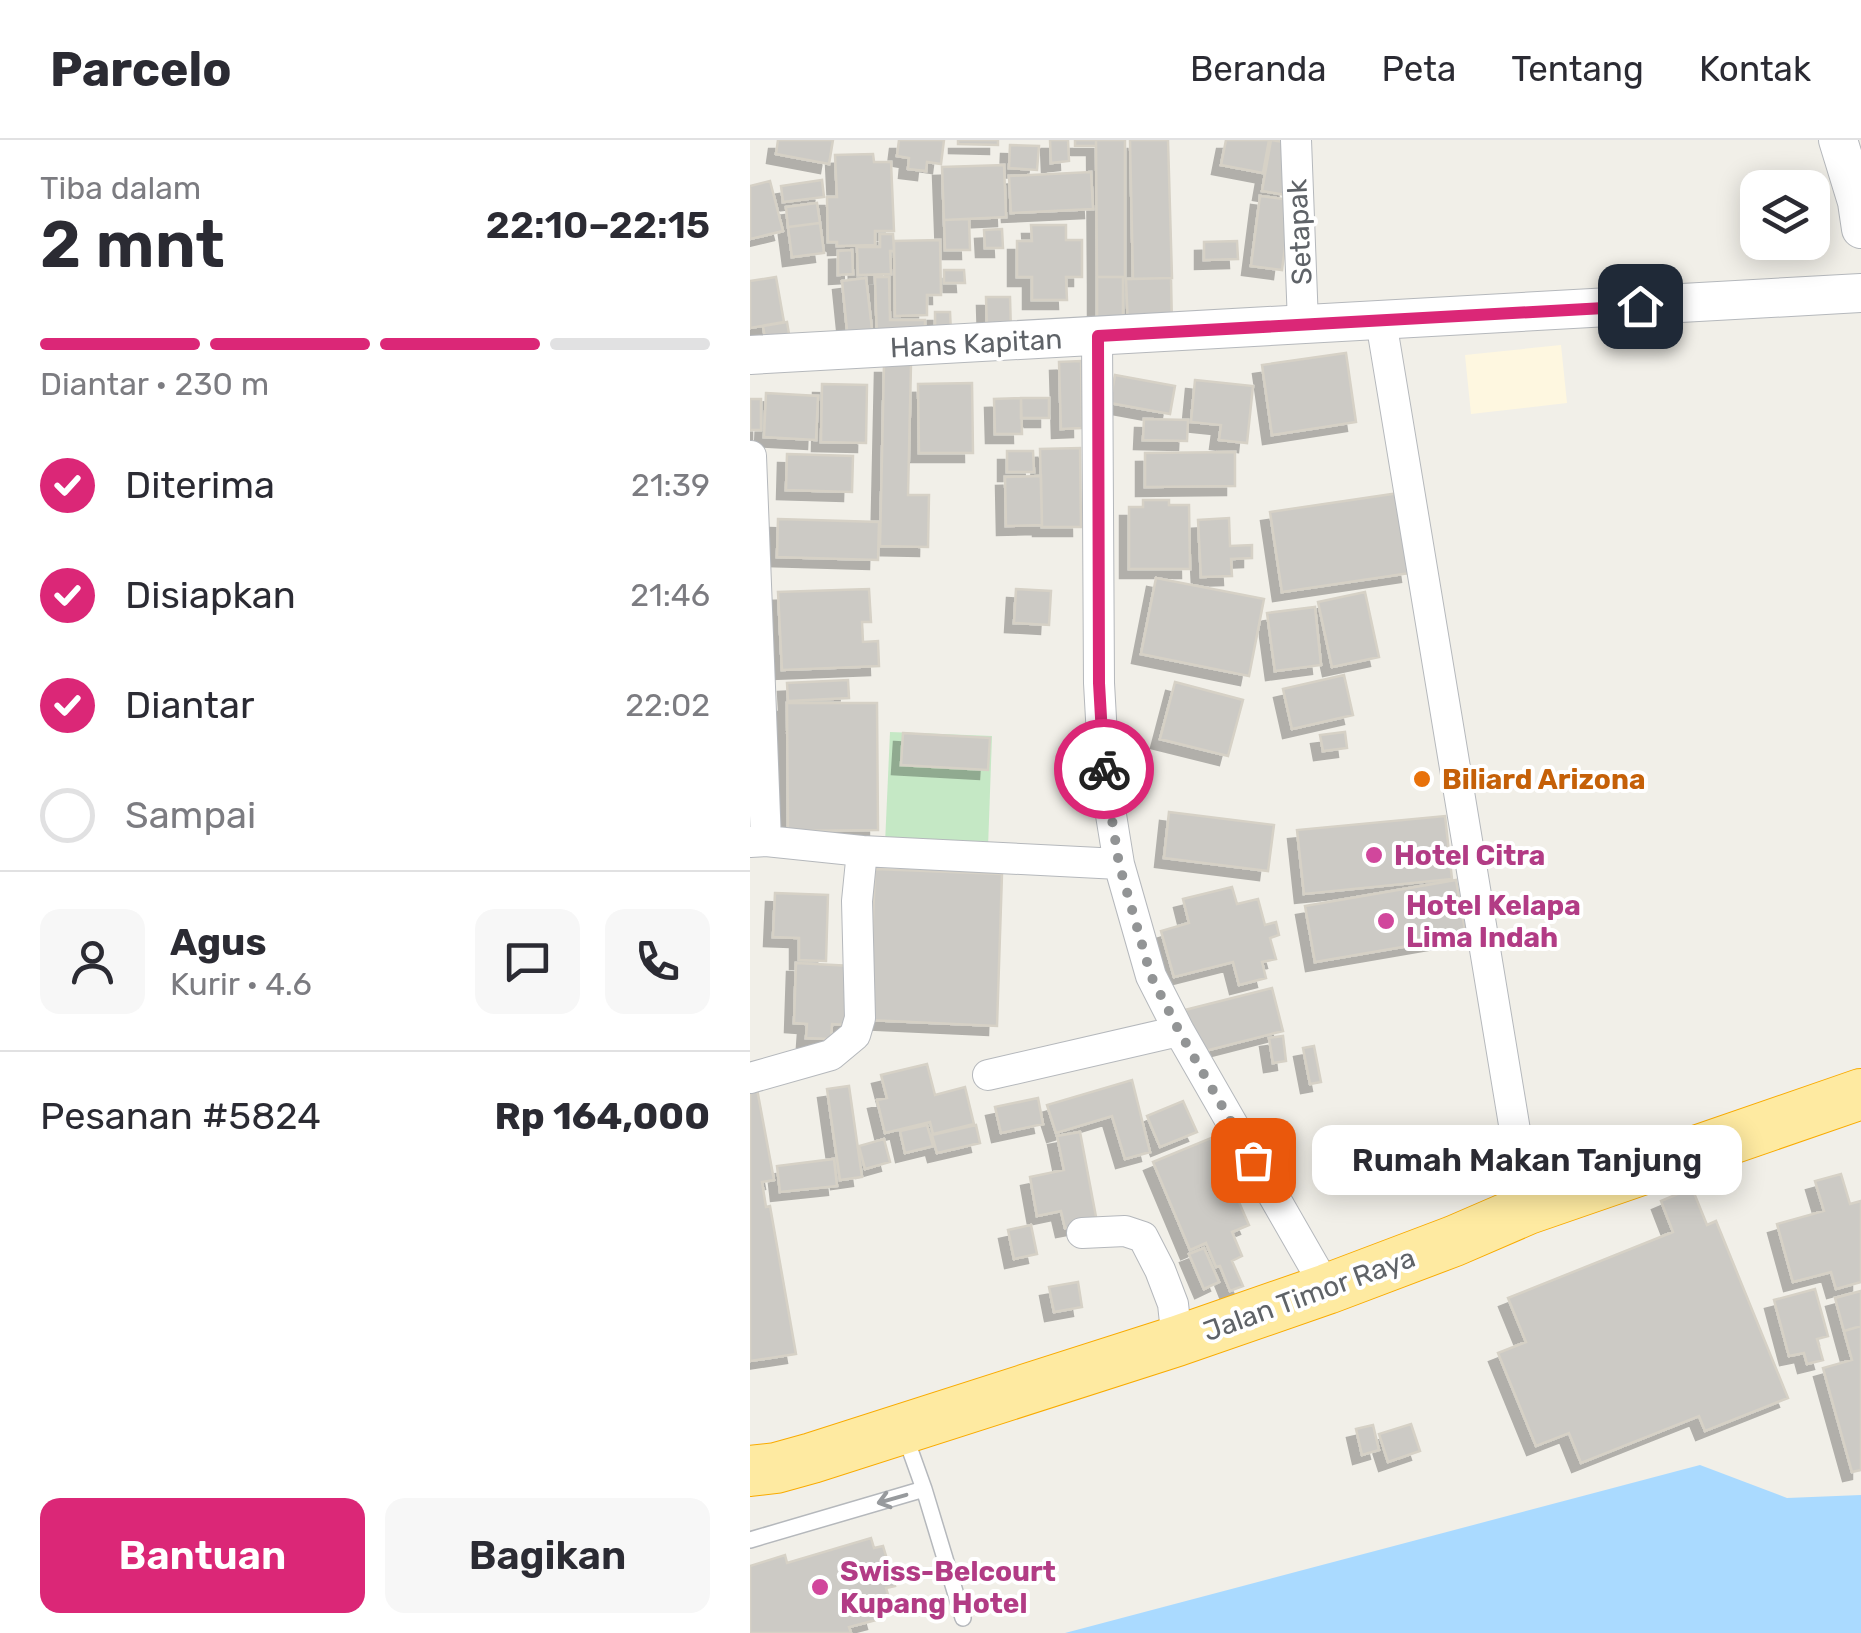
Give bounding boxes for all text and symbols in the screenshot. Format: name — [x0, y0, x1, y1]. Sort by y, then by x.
text: Parcelo — [50, 41, 232, 98]
text: Beranda — [1190, 48, 1327, 90]
text: Peta — [1382, 48, 1456, 90]
text: Tentang — [1511, 48, 1644, 90]
text: Kontak — [1699, 48, 1811, 90]
text: Tiba dalam — [40, 169, 201, 207]
map controls — [1740, 170, 1830, 260]
button: layers — [1740, 170, 1830, 260]
street label: Setapak — [1280, 178, 1319, 286]
text: 22:10–22:15 — [486, 202, 710, 248]
text: 2 mnt — [40, 206, 225, 283]
pin — [1598, 264, 1683, 349]
icon: home — [1613, 279, 1668, 334]
street label: Hans Kapitan — [889, 323, 1063, 364]
text: Diantar · 230 m — [40, 365, 269, 403]
icon: check — [40, 458, 95, 513]
text: Diterima — [125, 462, 275, 508]
text: 21:39 — [631, 466, 710, 504]
icon: check — [40, 568, 95, 623]
text: Disiapkan — [125, 572, 296, 618]
text: 21:46 — [630, 576, 710, 614]
icon: check — [40, 678, 95, 733]
text: Diantar — [125, 682, 254, 728]
text: 22:02 — [625, 686, 710, 724]
courier — [1054, 719, 1154, 819]
icon: bike — [1077, 742, 1132, 797]
place label: Biliard Arizona — [1442, 763, 1646, 796]
marker: Biliard Arizona — [1411, 768, 1433, 790]
text: Sampai — [125, 792, 256, 838]
place label: Hotel Citra — [1394, 839, 1545, 872]
marker: Hotel Citra — [1363, 844, 1385, 866]
place label: Hotel Kelapa Lima Indah — [1406, 889, 1581, 954]
button: person — [40, 909, 145, 1014]
button: chat — [475, 909, 580, 1014]
button: phone — [605, 909, 710, 1014]
marker: Hotel Kelapa Lima Indah — [1375, 910, 1397, 932]
text: Agus — [170, 919, 266, 965]
text: Kurir · 4.6 — [170, 965, 312, 1003]
text: Pesanan #5824 — [40, 1093, 321, 1139]
text: Rp 164,000 — [495, 1093, 710, 1139]
pin — [1211, 1118, 1296, 1203]
callout: Rumah Makan Tanjung — [1313, 1125, 1743, 1195]
icon: bag — [1226, 1133, 1281, 1188]
text: Rumah Makan Tanjung — [1352, 1141, 1702, 1179]
street label: Jalan Timor Raya — [1199, 1241, 1420, 1348]
one-way arrow — [876, 1490, 908, 1509]
button: Bantuan — [40, 1498, 365, 1613]
button: Bagikan — [385, 1498, 710, 1613]
place label: Swiss-Belcourt Kupang Hotel — [840, 1555, 1056, 1620]
marker: Swiss-Belcourt Kupang Hotel — [809, 1576, 831, 1598]

